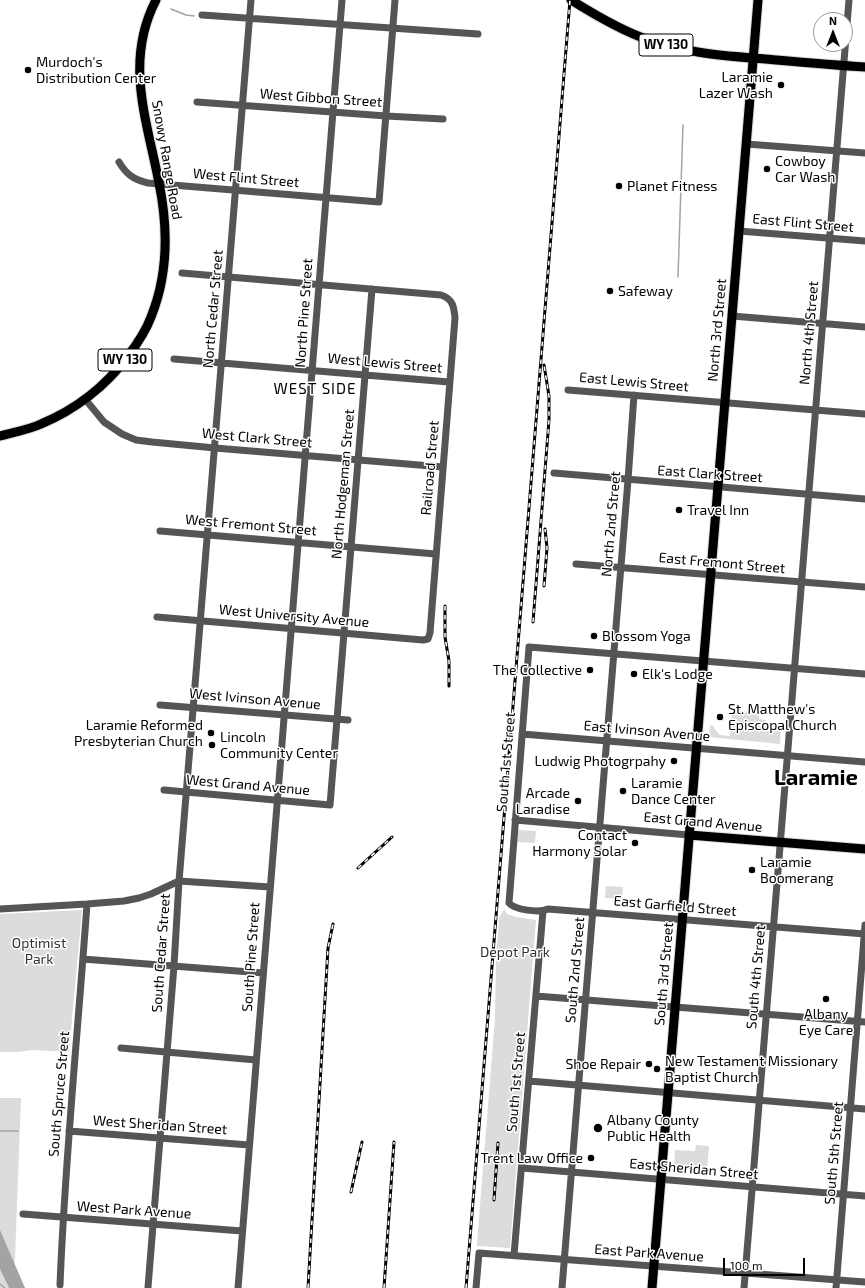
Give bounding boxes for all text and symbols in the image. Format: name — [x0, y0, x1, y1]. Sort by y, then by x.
north arrow — [813, 12, 853, 52]
text: N — [829, 14, 837, 27]
road number: WY 130 — [639, 34, 693, 56]
place label: Murdoch's Distribution Center — [36, 54, 156, 86]
marker: Murdoch's Distribution Center — [23, 65, 33, 75]
place label: Laramie Lazer Wash — [699, 69, 773, 102]
marker: Laramie Lazer Wash — [776, 80, 786, 90]
street label: West Gibbon Street — [259, 85, 383, 111]
street label: Snowy Range Road — [148, 99, 186, 221]
place label: Cowboy Car Wash — [775, 153, 835, 186]
marker: Cowboy Car Wash — [762, 164, 772, 174]
street label: West Flint Street — [192, 165, 300, 191]
place label: Planet Fitness — [627, 178, 717, 194]
marker: Planet Fitness — [614, 181, 624, 191]
street label: East Flint Street — [752, 210, 854, 236]
street label: North Cedar Street — [199, 249, 227, 369]
street label: North Pine Street — [292, 258, 316, 368]
street label: North 3rd Street — [704, 278, 730, 382]
street label: North 4th Street — [796, 280, 822, 386]
place label: Safeway — [618, 283, 673, 299]
marker: Safeway — [605, 286, 615, 296]
road number: WY 130 — [98, 349, 152, 371]
street label: West Lewis Street — [327, 350, 443, 376]
street label: East Lewis Street — [579, 369, 689, 395]
district label: WEST SIDE — [274, 380, 356, 398]
street label: North Hodgeman Street — [328, 408, 358, 560]
street label: Railroad Street — [417, 420, 443, 516]
street label: West Clark Street — [201, 425, 313, 451]
street label: East Clark Street — [657, 462, 763, 486]
street label: North 2nd Street — [598, 470, 624, 578]
place label: Travel Inn — [687, 502, 749, 518]
marker: Travel Inn — [674, 505, 684, 515]
street label: West Fremont Street — [184, 511, 318, 539]
street label: East Fremont Street — [658, 549, 786, 577]
street label: West University Avenue — [218, 601, 370, 631]
place label: Blossom Yoga — [602, 628, 691, 644]
marker: Blossom Yoga — [589, 631, 599, 641]
place label: The Collective — [493, 662, 582, 678]
marker: The Collective — [585, 665, 595, 675]
place label: Elk's Lodge — [642, 666, 713, 682]
marker: Elk's Lodge — [629, 669, 639, 679]
street label: West Ivinson Avenue — [189, 685, 321, 713]
place label: St. Matthew's Episcopal Church — [728, 701, 837, 734]
street label: South 1st Street — [493, 711, 519, 813]
marker: St. Matthew's Episcopal Church — [715, 712, 725, 722]
place label: Laramie Reformed Presbyterian Church — [74, 717, 203, 750]
street label: East Ivinson Avenue — [583, 717, 711, 745]
marker: Laramie Reformed Presbyterian Church — [206, 728, 216, 738]
place label: Lincoln Community Center — [220, 729, 338, 762]
marker: Lincoln Community Center — [207, 740, 217, 750]
place label: Ludwig Photogrpahy — [534, 753, 666, 769]
marker: Ludwig Photogrpahy — [669, 756, 679, 766]
district label: Laramie — [774, 765, 858, 791]
street label: West Grand Avenue — [185, 771, 311, 799]
place label: Laramie Dance Center — [631, 775, 716, 808]
place label: Arcade Laradise — [516, 785, 570, 818]
marker: Laramie Dance Center — [618, 786, 628, 796]
marker: Arcade Laradise — [573, 796, 583, 806]
street label: East Grand Avenue — [643, 808, 763, 836]
place label: Contact Harmony Solar — [532, 827, 627, 860]
marker: Contact Harmony Solar — [630, 838, 640, 848]
place label: Laramie Boomerang — [760, 854, 834, 886]
marker: Laramie Boomerang — [747, 865, 757, 875]
street label: East Garfield Street — [613, 892, 737, 920]
street label: South Cedar Street — [148, 893, 174, 1013]
street label: South Pine Street — [239, 902, 263, 1012]
street label: South 2nd Street — [562, 916, 588, 1024]
street label: South 3rd Street — [651, 922, 677, 1026]
street label: South 4th Street — [743, 924, 769, 1030]
park label: Optimist Park — [12, 935, 66, 968]
park label: Depot Park — [480, 944, 550, 960]
marker: Albany Eye Care — [821, 994, 831, 1004]
place label: Albany Eye Care — [799, 1006, 853, 1038]
street label: South Spruce Street — [45, 1030, 73, 1158]
street label: South 1st Street — [503, 1031, 529, 1133]
place label: New Testament Missionary Baptist Church — [665, 1053, 838, 1086]
place label: Shoe Repair — [565, 1056, 641, 1072]
marker: Shoe Repair — [644, 1059, 654, 1069]
marker: New Testament Missionary Baptist Church — [652, 1064, 662, 1074]
street label: South 5th Street — [821, 1101, 847, 1205]
street label: West Sheridan Street — [92, 1112, 228, 1138]
place label: Albany County Public Health — [607, 1112, 699, 1144]
marker: Albany County Public Health — [592, 1122, 604, 1134]
place label: Trent Law Office — [480, 1150, 583, 1166]
marker: Trent Law Office — [586, 1153, 596, 1163]
street label: East Sheridan Street — [629, 1155, 759, 1183]
street label: West Park Avenue — [76, 1198, 192, 1222]
street label: East Park Avenue — [594, 1241, 704, 1265]
scale bar — [725, 1250, 807, 1276]
text: 100 m — [730, 1258, 762, 1272]

